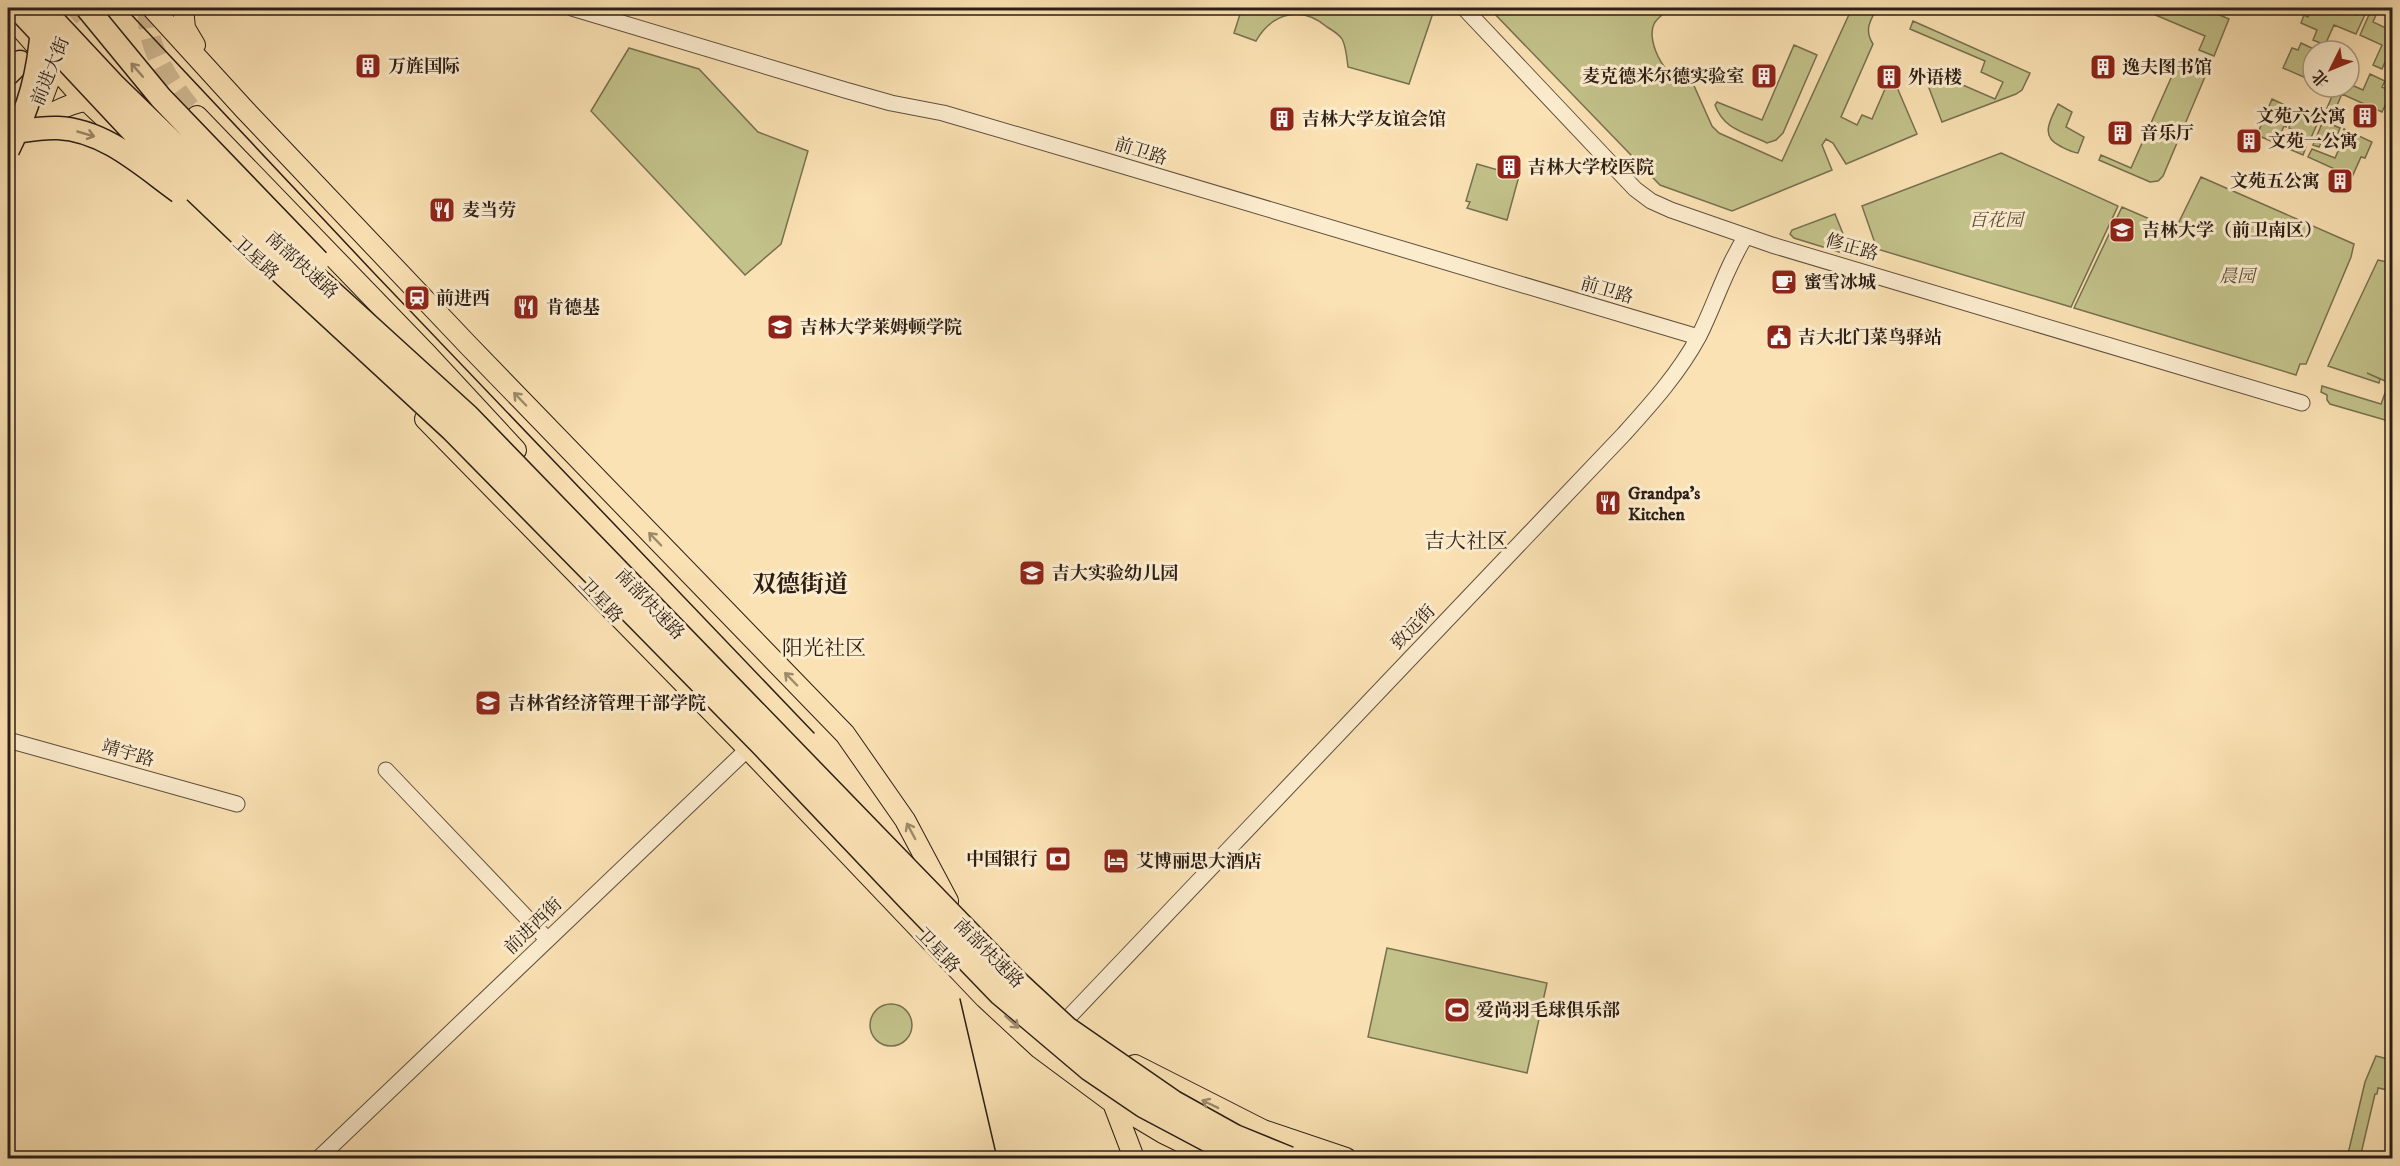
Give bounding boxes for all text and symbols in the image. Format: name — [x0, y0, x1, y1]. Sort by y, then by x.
street label: 前进大街 — [27, 34, 75, 109]
north arrow — [2301, 39, 2361, 99]
building icon: 万旌国际 — [353, 51, 383, 81]
building icon: 逸夫图书馆 — [2088, 52, 2118, 82]
place label: 万旌国际 — [388, 56, 460, 78]
place label: 逸夫图书馆 — [2122, 57, 2212, 79]
building icon: 麦克德米尔德实验室 — [1749, 61, 1779, 91]
building icon: 外语楼 — [1874, 62, 1904, 92]
one-way arrow — [130, 63, 144, 78]
place label: 麦克德米尔德实验室 — [1582, 66, 1744, 88]
text: 北 — [2308, 66, 2334, 91]
place label: 外语楼 — [1908, 67, 1962, 89]
building icon: 文苑六公寓 — [2350, 101, 2380, 131]
building icon: 吉林大学友谊会馆 — [1267, 104, 1297, 134]
place label: 文苑六公寓 — [2256, 106, 2346, 128]
place label: 吉林大学友谊会馆 — [1302, 109, 1446, 131]
building icon: 音乐厅 — [2105, 118, 2135, 148]
place label: 音乐厅 — [2140, 123, 2194, 145]
building icon: 文苑一公寓 — [2234, 126, 2264, 156]
one-way arrow — [76, 129, 95, 140]
place label: 文苑一公寓 — [2268, 131, 2358, 153]
street label: 前卫路 — [1112, 134, 1170, 170]
building icon: 吉林大学校医院 — [1494, 152, 1524, 182]
place label: 吉林大学校医院 — [1528, 157, 1654, 179]
building icon: 文苑五公寓 — [2325, 166, 2355, 196]
place label: 文苑五公寓 — [2230, 171, 2320, 193]
restaurant icon: 麦当劳 — [427, 195, 457, 225]
place label: 麦当劳 — [462, 200, 516, 222]
park label: 百花园 — [1969, 210, 2026, 232]
school or university icon: 吉林大学（前卫南区） — [2107, 215, 2137, 245]
place label: 吉林大学（前卫南区） — [2142, 220, 2322, 242]
street label: 南部快速路 — [261, 227, 342, 304]
street label: 修正路 — [1823, 230, 1881, 266]
street label: 卫星路 — [228, 233, 283, 285]
park label: 晨园 — [2219, 266, 2258, 288]
cafe icon: 蜜雪冰城 — [1769, 267, 1799, 297]
place label: 蜜雪冰城 — [1804, 272, 1876, 294]
street label: 前卫路 — [1578, 273, 1636, 309]
station icon: 前进西 — [402, 283, 432, 313]
place label: 前进西 — [436, 288, 490, 310]
restaurant icon: 肯德基 — [511, 292, 541, 322]
place label: 肯德基 — [546, 297, 600, 319]
school or university icon: 吉林大学莱姆顿学院 — [765, 312, 795, 342]
place label: 吉林大学莱姆顿学院 — [800, 317, 962, 339]
public building icon: 吉大北门菜鸟驿站 — [1764, 322, 1794, 352]
place label: 吉大北门菜鸟驿站 — [1798, 327, 1942, 349]
one-way arrow — [512, 391, 527, 406]
place label: Grandpa's Kitchen — [1628, 483, 1700, 526]
restaurant icon: Grandpa's Kitchen — [1593, 488, 1623, 518]
district label: 吉大社区 — [1424, 529, 1508, 555]
one-way arrow — [648, 531, 662, 546]
school or university icon: 吉大实验幼儿园 — [1017, 558, 1047, 588]
place label: 吉大实验幼儿园 — [1052, 563, 1178, 585]
street label: 南部快速路 — [610, 565, 688, 645]
district label: 双德街道 — [752, 570, 848, 600]
street label: 卫星路 — [574, 574, 627, 628]
street label: 致远街 — [1387, 601, 1440, 655]
district label: 阳光社区 — [782, 636, 866, 662]
one-way arrow — [784, 671, 798, 686]
school or university icon: 吉林省经济管理干部学院 — [473, 688, 503, 718]
place label: 吉林省经济管理干部学院 — [508, 693, 706, 715]
street label: 靖宇路 — [99, 736, 157, 772]
one-way arrow — [905, 823, 916, 841]
bank icon: 中国银行 — [1043, 844, 1073, 874]
hotel icon: 艾博丽思大酒店 — [1101, 846, 1131, 876]
place label: 中国银行 — [966, 849, 1038, 871]
place label: 艾博丽思大酒店 — [1136, 851, 1262, 873]
street label: 前进西街 — [500, 894, 567, 960]
street label: 南部快速路 — [949, 914, 1028, 993]
street label: 卫星路 — [911, 924, 964, 978]
sports icon: 爱尚羽毛球俱乐部 — [1442, 995, 1472, 1025]
place label: 爱尚羽毛球俱乐部 — [1476, 1000, 1620, 1022]
one-way arrow — [1004, 1015, 1019, 1029]
one-way arrow — [1201, 1098, 1219, 1110]

